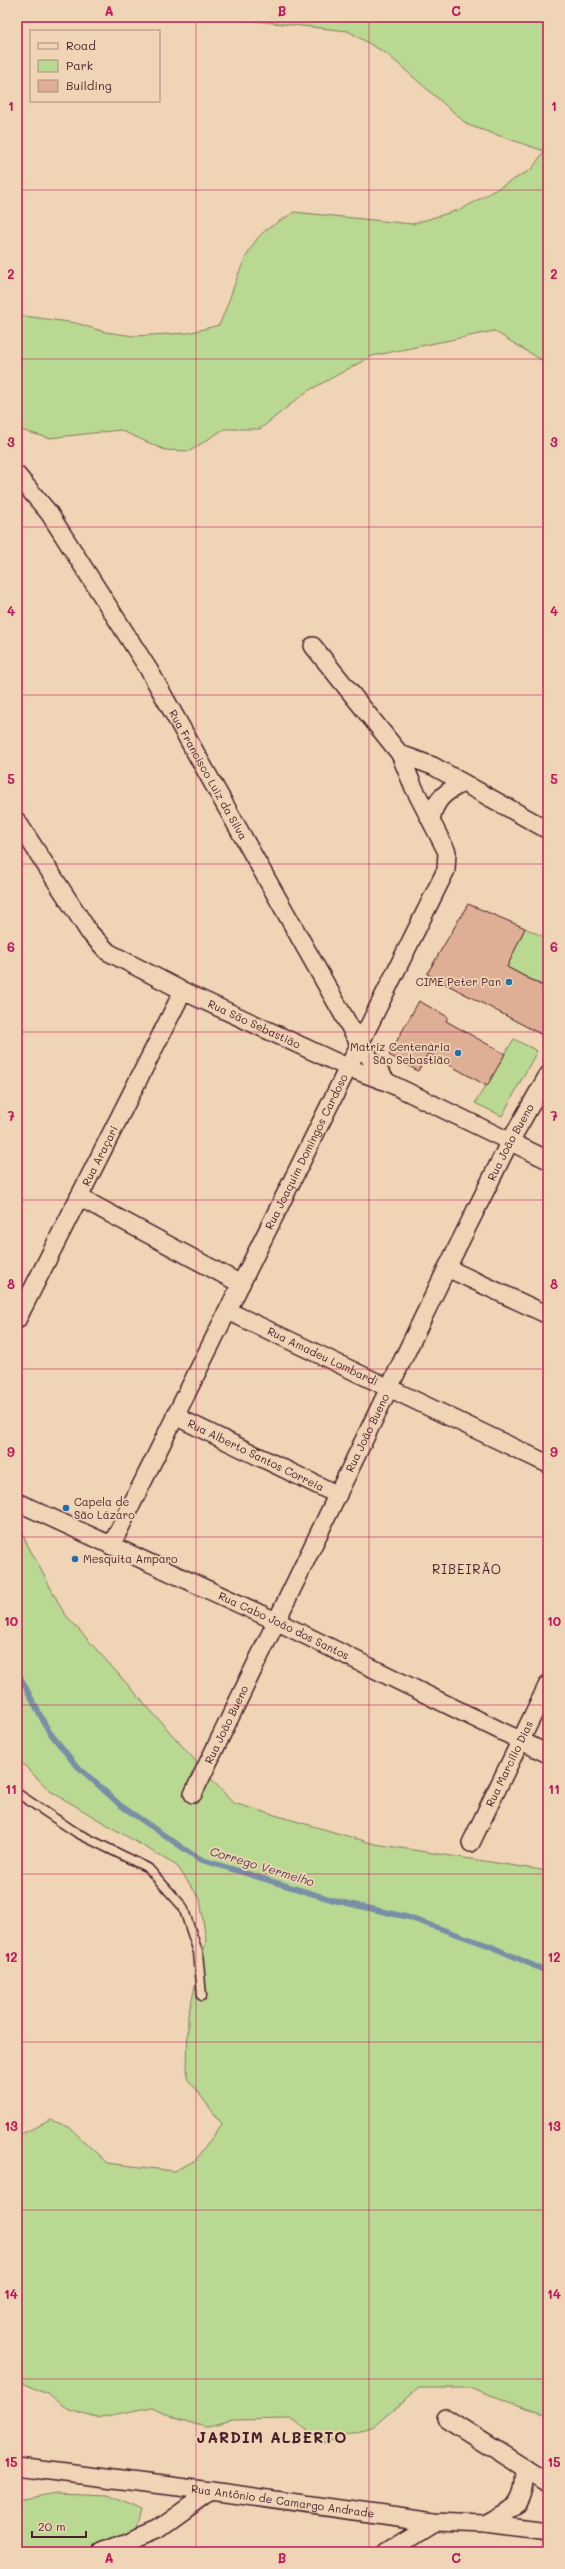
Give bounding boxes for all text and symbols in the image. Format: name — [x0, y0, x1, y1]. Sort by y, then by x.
text: A — [104, 2, 114, 19]
text: B — [278, 2, 287, 19]
text: C — [451, 2, 461, 19]
legend — [30, 30, 160, 102]
text: Road — [66, 37, 96, 53]
text: Park — [66, 57, 93, 73]
text: Building — [66, 77, 112, 93]
text: 1 — [8, 97, 14, 114]
text: 1 — [551, 97, 557, 114]
text: 2 — [7, 265, 15, 282]
text: 2 — [550, 265, 558, 282]
text: 3 — [7, 433, 15, 450]
text: 3 — [550, 433, 558, 450]
text: 4 — [7, 602, 15, 619]
text: 4 — [550, 602, 558, 619]
street label: Rua Francisco Luiz da Silva — [166, 707, 251, 842]
text: 5 — [7, 770, 15, 787]
text: 5 — [550, 770, 558, 787]
text: 6 — [7, 938, 15, 955]
text: 6 — [550, 938, 558, 955]
place label: CIME Peter Pan — [416, 974, 501, 989]
marker: CIME Peter Pan — [504, 977, 514, 987]
street label: Rua São Sebastião — [206, 996, 304, 1052]
place label: Matriz Centenária São Sebastião — [350, 1039, 450, 1067]
marker: Matriz Centenária São Sebastião — [453, 1048, 463, 1058]
street label: Rua Joaquim Domingos Cardoso — [261, 1071, 351, 1232]
street label: Rua João Bueno — [483, 1100, 537, 1183]
text: 7 — [7, 1107, 15, 1124]
text: 7 — [550, 1107, 558, 1124]
street label: Rua Araçari — [78, 1123, 121, 1188]
text: 8 — [7, 1275, 15, 1292]
text: 8 — [550, 1275, 558, 1292]
street label: Rua Amadeu Lombardi — [265, 1323, 381, 1389]
street label: Rua João Bueno — [342, 1391, 392, 1474]
street label: Rua Alberto Santos Correia — [185, 1415, 327, 1494]
text: 9 — [7, 1443, 15, 1460]
text: 9 — [550, 1443, 558, 1460]
place label: Capela de São Lázaro — [74, 1494, 135, 1522]
marker: Capela de São Lázaro — [61, 1503, 71, 1513]
place label: Mesquita Amparo — [83, 1551, 178, 1566]
marker: Mesquita Amparo — [70, 1554, 80, 1564]
district label: RIBEIRÃO — [432, 1560, 502, 1577]
street label: Rua Cabo João dos Santos — [216, 1588, 352, 1663]
text: 10 — [4, 1612, 18, 1629]
text: 10 — [547, 1612, 561, 1629]
street label: Rua João Bueno — [201, 1682, 252, 1766]
street label: Rua Marcílio Dias — [482, 1718, 536, 1809]
text: 11 — [5, 1780, 17, 1797]
text: 11 — [548, 1780, 560, 1797]
water label: Corrego Vermelho — [208, 1843, 316, 1890]
text: 12 — [4, 1948, 18, 1965]
text: 12 — [547, 1948, 561, 1965]
text: 13 — [4, 2117, 18, 2134]
text: 13 — [547, 2117, 561, 2134]
text: 14 — [4, 2285, 18, 2302]
text: 14 — [547, 2285, 561, 2302]
district label: JARDIM ALBERTO — [197, 2427, 347, 2447]
text: 15 — [4, 2453, 18, 2470]
text: 15 — [547, 2453, 561, 2470]
street label: Rua Antônio de Camargo Andrade — [190, 2481, 376, 2521]
scale bar — [32, 2513, 86, 2539]
text: 20 m — [38, 2518, 66, 2534]
text: A — [104, 2549, 114, 2566]
text: B — [278, 2549, 287, 2566]
text: C — [451, 2549, 461, 2566]

